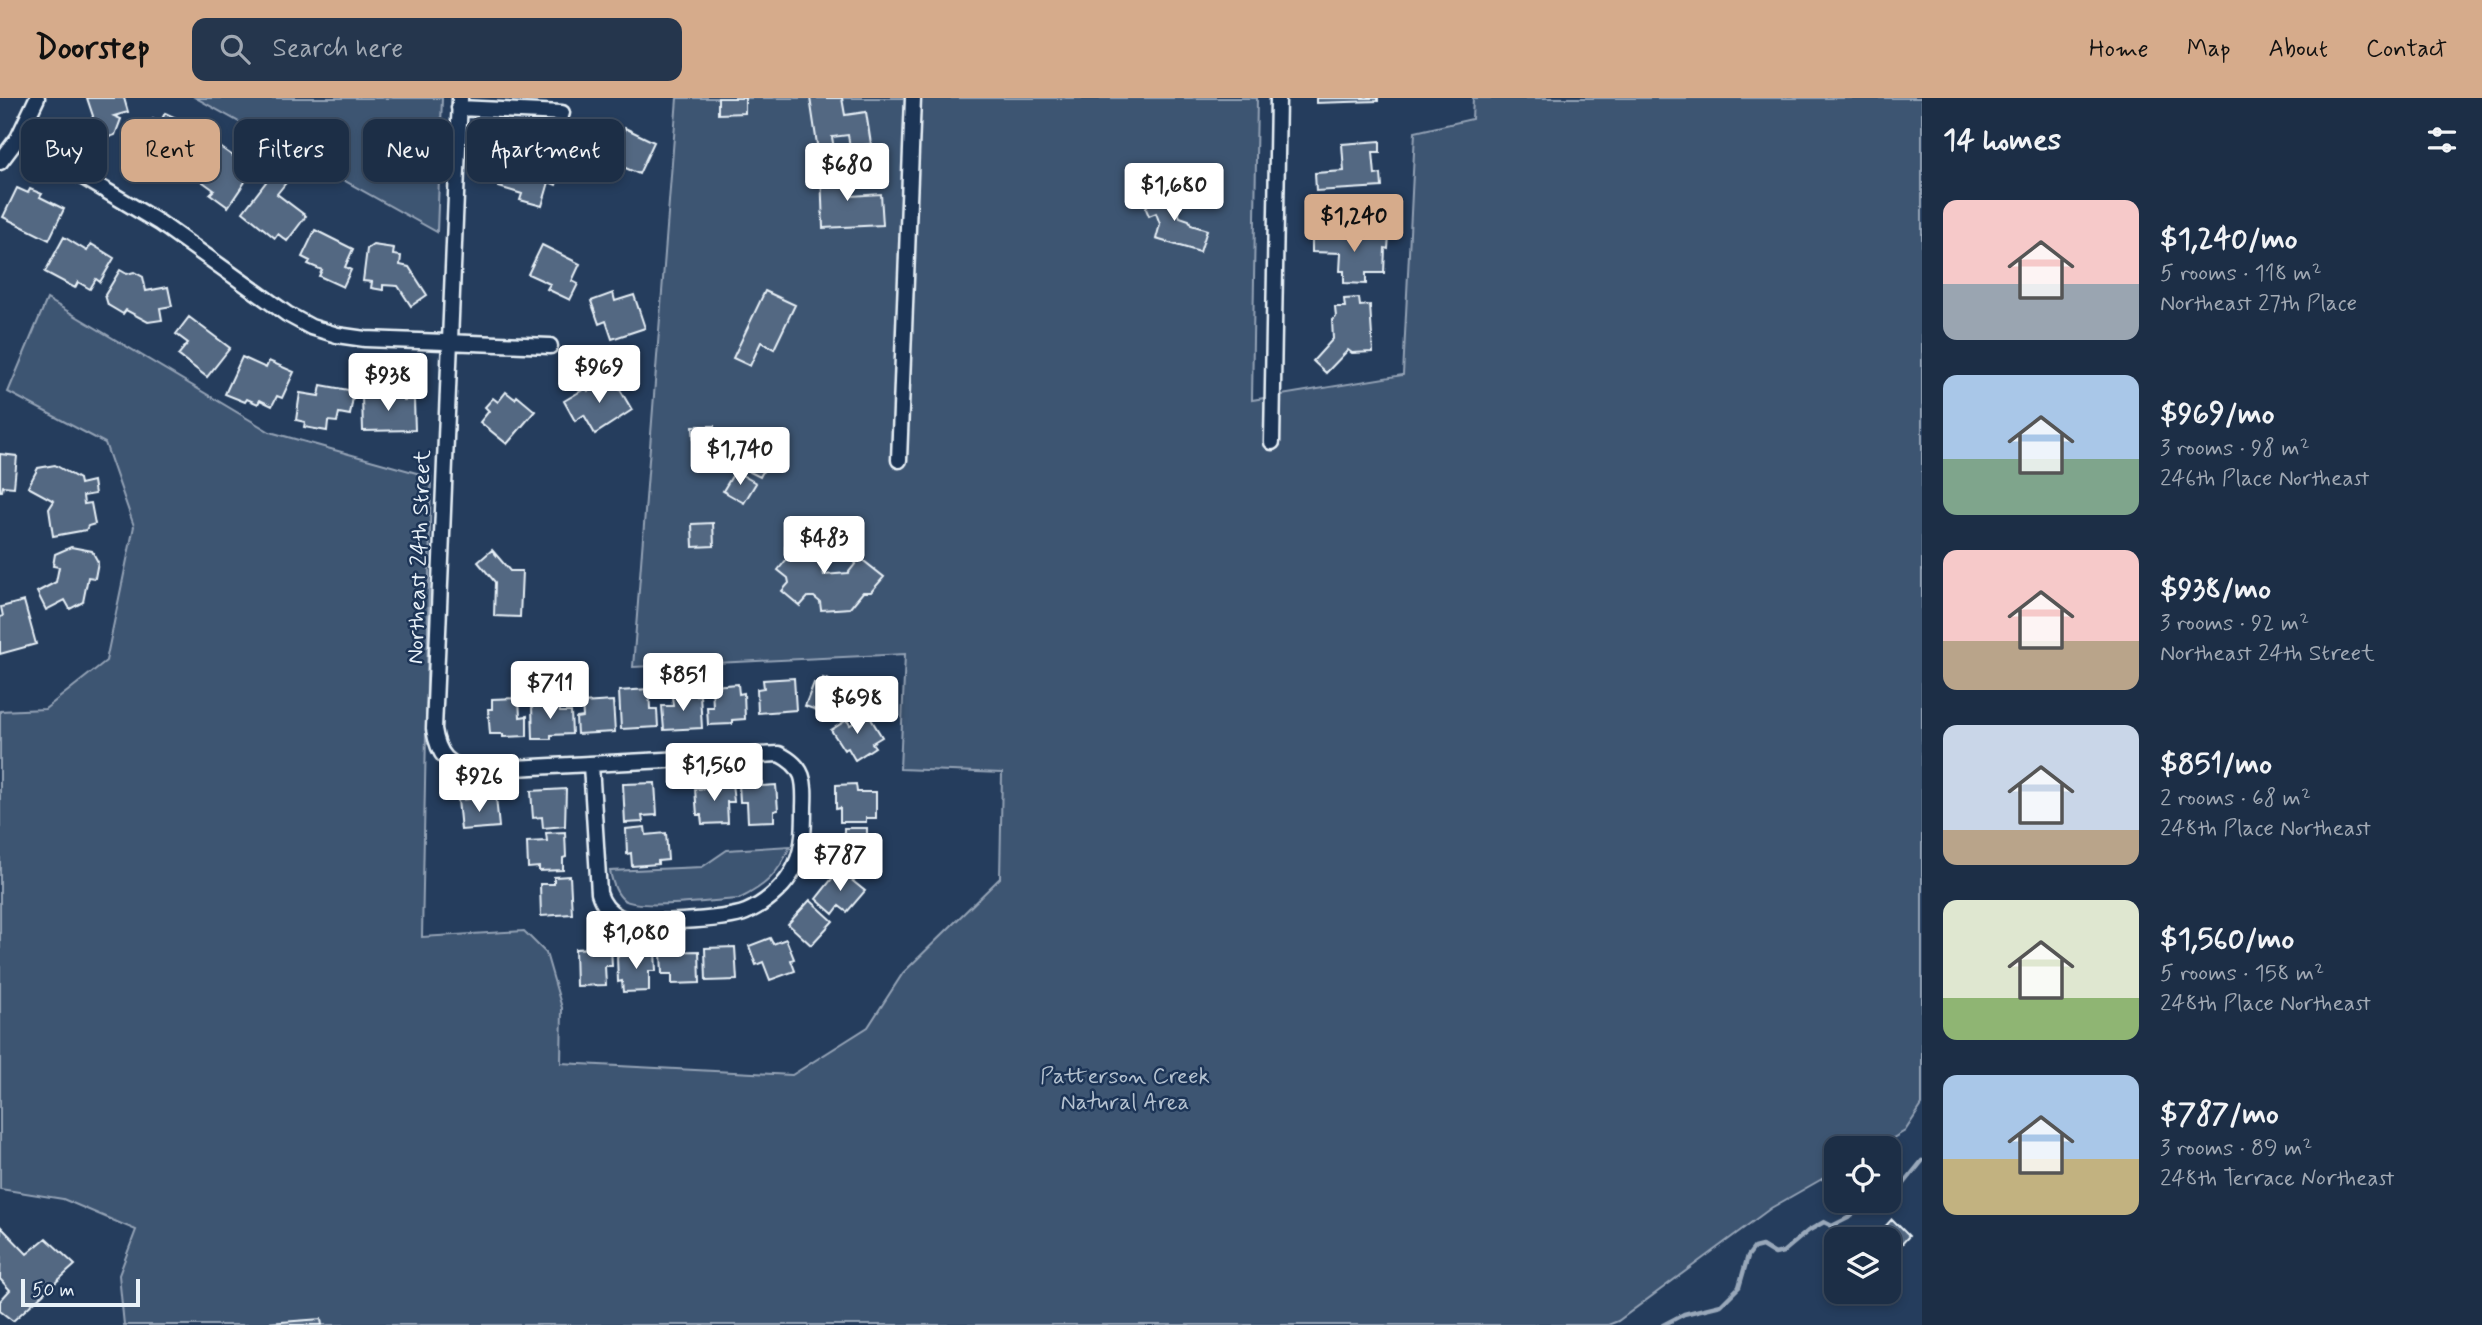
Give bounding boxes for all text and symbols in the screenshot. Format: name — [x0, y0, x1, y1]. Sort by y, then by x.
search box — [192, 18, 682, 81]
text: Doorstep — [35, 27, 150, 71]
icon: search — [216, 30, 254, 68]
text: Search here — [272, 32, 403, 66]
text: Home — [2089, 34, 2149, 65]
text: Map — [2187, 34, 2231, 65]
text: About — [2269, 34, 2328, 65]
text: Contact — [2366, 34, 2447, 65]
chip: Buy — [21, 119, 107, 182]
chip: Rent — [121, 119, 220, 182]
chip: Filters — [234, 119, 349, 182]
chip: New — [363, 119, 453, 182]
chip: Apartment — [467, 119, 624, 182]
text: 14 homes — [1943, 121, 2061, 160]
icon: filters — [2423, 121, 2461, 159]
pin: $680 — [806, 144, 888, 203]
text: $680 — [821, 151, 873, 181]
pin: $1,680 — [1117, 164, 1231, 223]
text: $1,680 — [1141, 171, 1207, 201]
pin: $1,240 — [1297, 194, 1411, 254]
text: $1,240 — [1320, 202, 1388, 232]
text: $1,240/mo — [2160, 220, 2298, 259]
icon: home — [1999, 228, 2083, 312]
text: 5 rooms · 118 m² — [2160, 259, 2322, 289]
text: Northeast 27th Place — [2160, 289, 2357, 319]
pin: $969 — [558, 345, 640, 405]
text: $969 — [574, 353, 624, 383]
pin: $938 — [347, 354, 429, 413]
text: $938 — [365, 361, 412, 391]
text: $969/mo — [2160, 395, 2275, 434]
icon: home — [1999, 403, 2083, 487]
pin: $1,740 — [683, 428, 797, 487]
text: 3 rooms · 98 m² — [2160, 434, 2310, 464]
text: $1,740 — [707, 435, 773, 465]
street label: Northeast 24th Street — [401, 449, 439, 665]
text: 246th Place Northeast — [2160, 464, 2369, 494]
pin: $483 — [783, 517, 865, 576]
text: $483 — [800, 524, 848, 554]
text: $938/mo — [2160, 570, 2271, 609]
icon: home — [1999, 578, 2083, 662]
text: 3 rooms · 92 m² — [2160, 609, 2309, 639]
text: Northeast 24th Street — [2160, 639, 2375, 669]
pin: $851 — [642, 654, 724, 713]
text: $851 — [659, 661, 707, 691]
pin: $711 — [509, 662, 591, 721]
text: $711 — [527, 669, 573, 699]
pin: $698 — [816, 676, 898, 736]
text: $698 — [831, 684, 883, 714]
pin: $1,560 — [657, 744, 771, 803]
text: $851/mo — [2160, 745, 2272, 784]
text: $1,560 — [682, 751, 746, 781]
icon: home — [1999, 753, 2083, 837]
pin: $926 — [438, 754, 520, 814]
text: $926 — [455, 762, 503, 792]
text: 2 rooms · 68 m² — [2160, 784, 2311, 814]
text: 248th Place Northeast — [2160, 814, 2371, 844]
pin: $787 — [799, 834, 881, 893]
text: $787 — [814, 841, 866, 871]
pin: $1,080 — [579, 912, 693, 971]
text: $1,080 — [602, 919, 670, 949]
text: $1,560/mo — [2160, 920, 2294, 959]
icon: home — [1999, 928, 2083, 1012]
text: 5 rooms · 158 m² — [2160, 959, 2324, 989]
text: 248th Place Northeast — [2160, 989, 2371, 1019]
park label: Patterson Creek Natural Area — [1040, 1062, 1210, 1118]
text: $787/mo — [2160, 1095, 2279, 1134]
icon: home — [1999, 1103, 2083, 1187]
text: 3 rooms · 89 m² — [2160, 1134, 2312, 1164]
map controls — [1824, 1136, 1901, 1304]
button: locate — [1824, 1136, 1901, 1213]
text: 248th Terrace Northeast — [2160, 1164, 2395, 1194]
button: layers — [1824, 1227, 1901, 1304]
scale bar — [21, 1276, 140, 1308]
text: 50 m — [32, 1278, 75, 1303]

